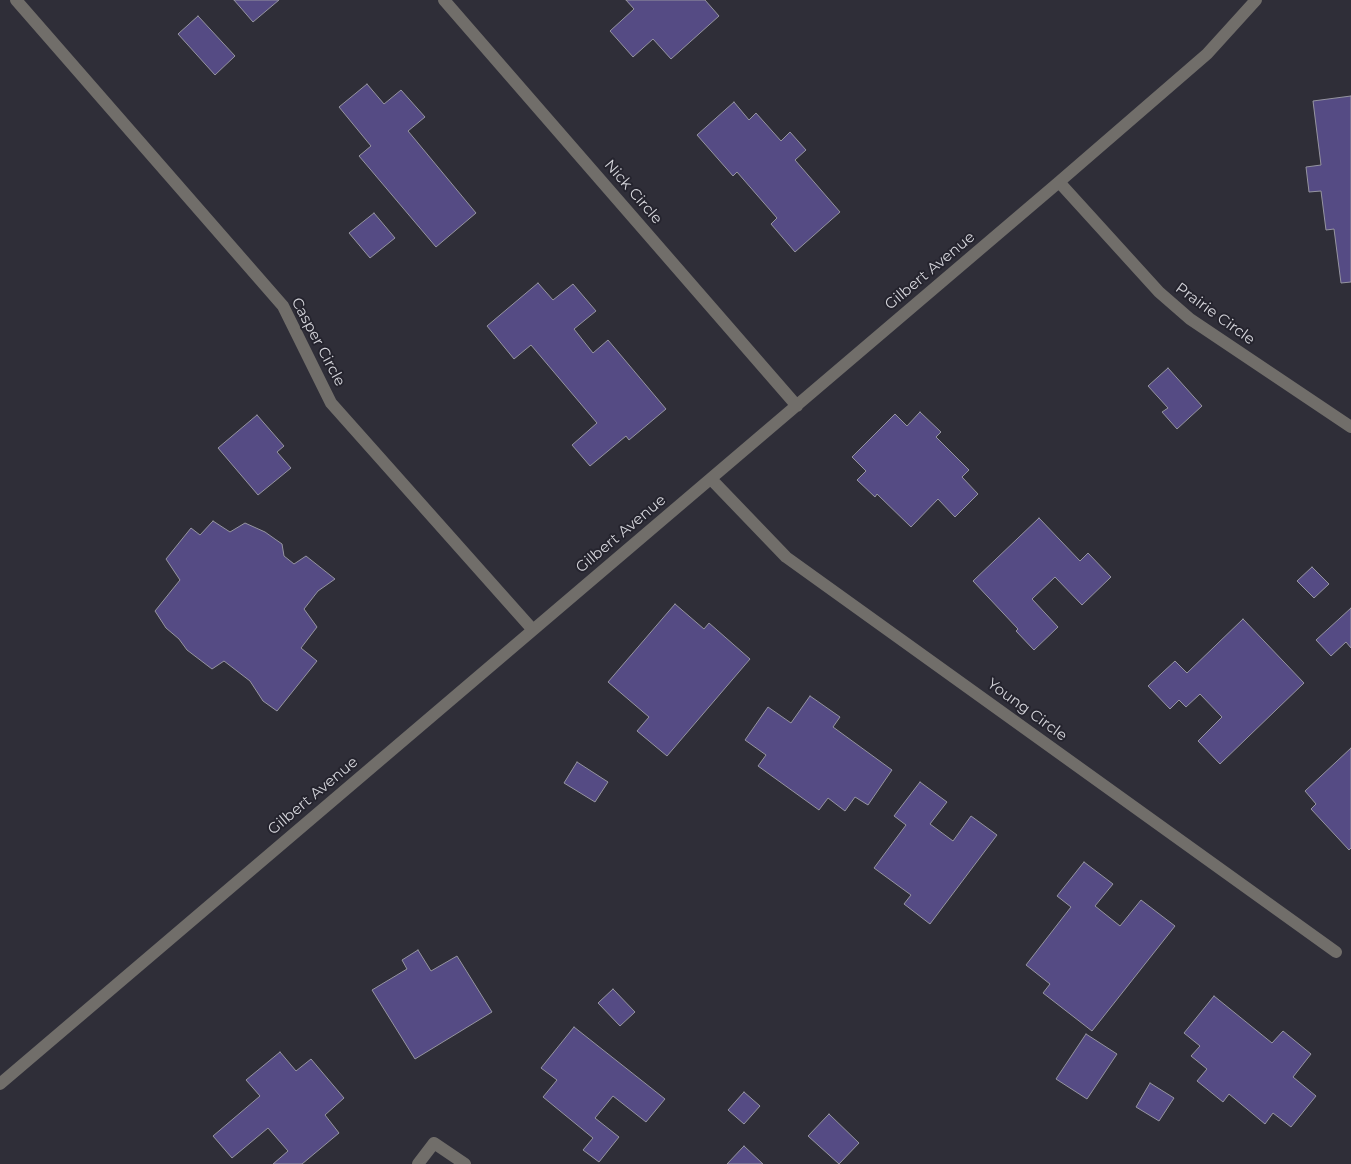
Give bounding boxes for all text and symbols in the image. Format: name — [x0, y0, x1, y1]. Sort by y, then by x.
street label: Nick Circle — [600, 156, 666, 228]
street label: Gilbert Avenue — [881, 228, 979, 314]
street label: Prairie Circle — [1172, 279, 1258, 349]
street label: Casper Circle — [287, 295, 349, 389]
street label: Gilbert Avenue — [572, 491, 670, 577]
street label: Young Circle — [984, 675, 1070, 745]
street label: Gilbert Avenue — [264, 753, 362, 839]

